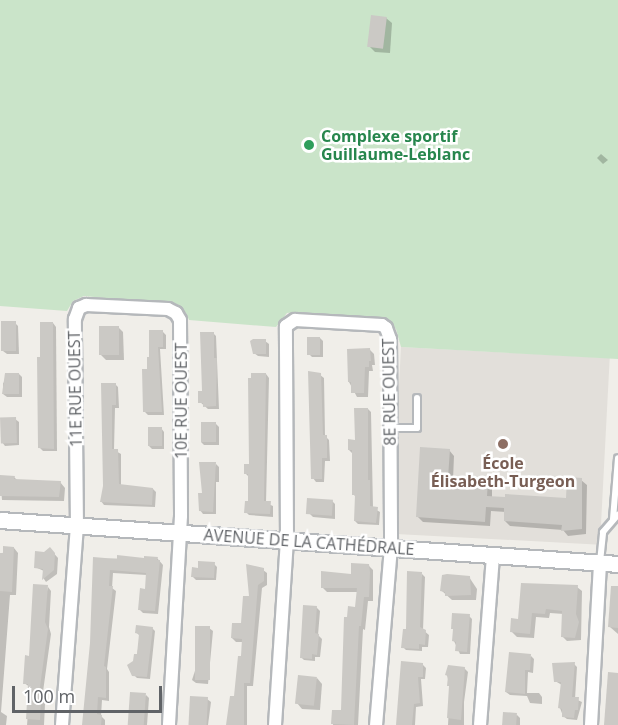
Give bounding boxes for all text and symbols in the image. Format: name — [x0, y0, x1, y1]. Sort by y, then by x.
place label: Complexe sportif Guillaume-Leblanc — [321, 126, 470, 164]
marker: Complexe sportif Guillaume-Leblanc — [302, 138, 316, 152]
street label: 11E RUE OUEST — [64, 331, 86, 447]
street label: 8E RUE OUEST — [378, 338, 400, 446]
street label: 10E RUE OUEST — [171, 343, 191, 459]
marker: École Élisabeth-Turgeon — [496, 437, 510, 451]
place label: École Élisabeth-Turgeon — [431, 453, 575, 491]
street label: AVENUE DE LA CATHÉDRALE — [203, 525, 415, 559]
scale bar — [15, 674, 165, 712]
text: 100 m — [23, 684, 75, 708]

